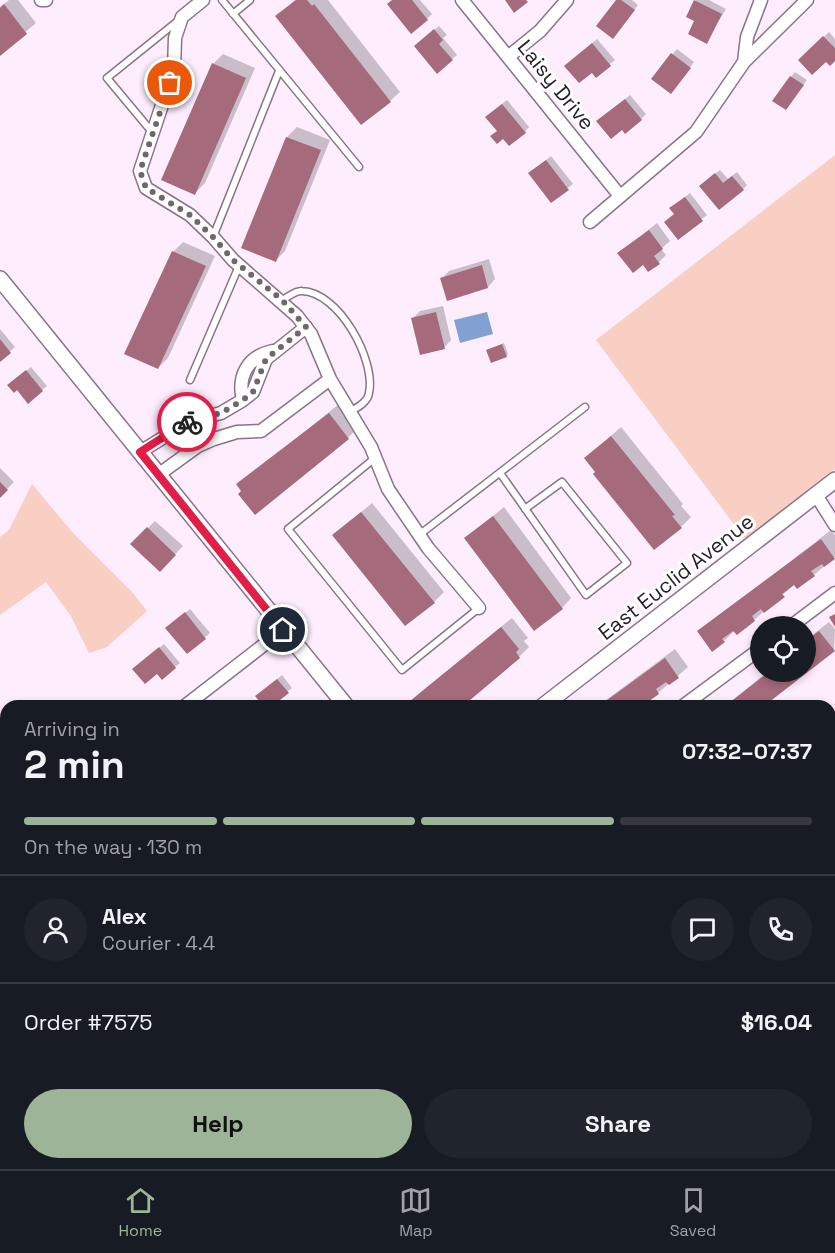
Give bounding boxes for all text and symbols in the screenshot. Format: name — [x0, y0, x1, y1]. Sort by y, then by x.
street label: Laisy Drive — [512, 34, 601, 135]
pin — [144, 57, 195, 108]
icon: bag — [153, 66, 186, 99]
courier — [157, 392, 217, 452]
icon: bike — [171, 406, 204, 439]
street label: East Euclid Avenue — [593, 507, 759, 646]
pin — [257, 604, 308, 655]
icon: home — [266, 613, 299, 646]
map controls — [750, 616, 816, 682]
button: locate — [750, 616, 816, 682]
text: Arriving in — [24, 716, 120, 742]
text: 07:32–07:37 — [682, 737, 812, 765]
text: 2 min — [24, 740, 125, 789]
text: On the way · 130 m — [24, 834, 202, 860]
button: person — [24, 898, 87, 961]
button: chat — [671, 898, 734, 961]
button: phone — [749, 898, 812, 961]
text: Alex — [102, 902, 147, 930]
text: Courier · 4.4 — [102, 930, 215, 956]
text: Order #7575 — [24, 1008, 152, 1036]
text: $16.04 — [741, 1008, 812, 1036]
button: Help — [24, 1089, 412, 1158]
button: Share — [424, 1089, 812, 1158]
tab: Home — [119, 1184, 162, 1241]
tab: Map — [399, 1184, 433, 1241]
tab: Saved — [670, 1184, 716, 1241]

